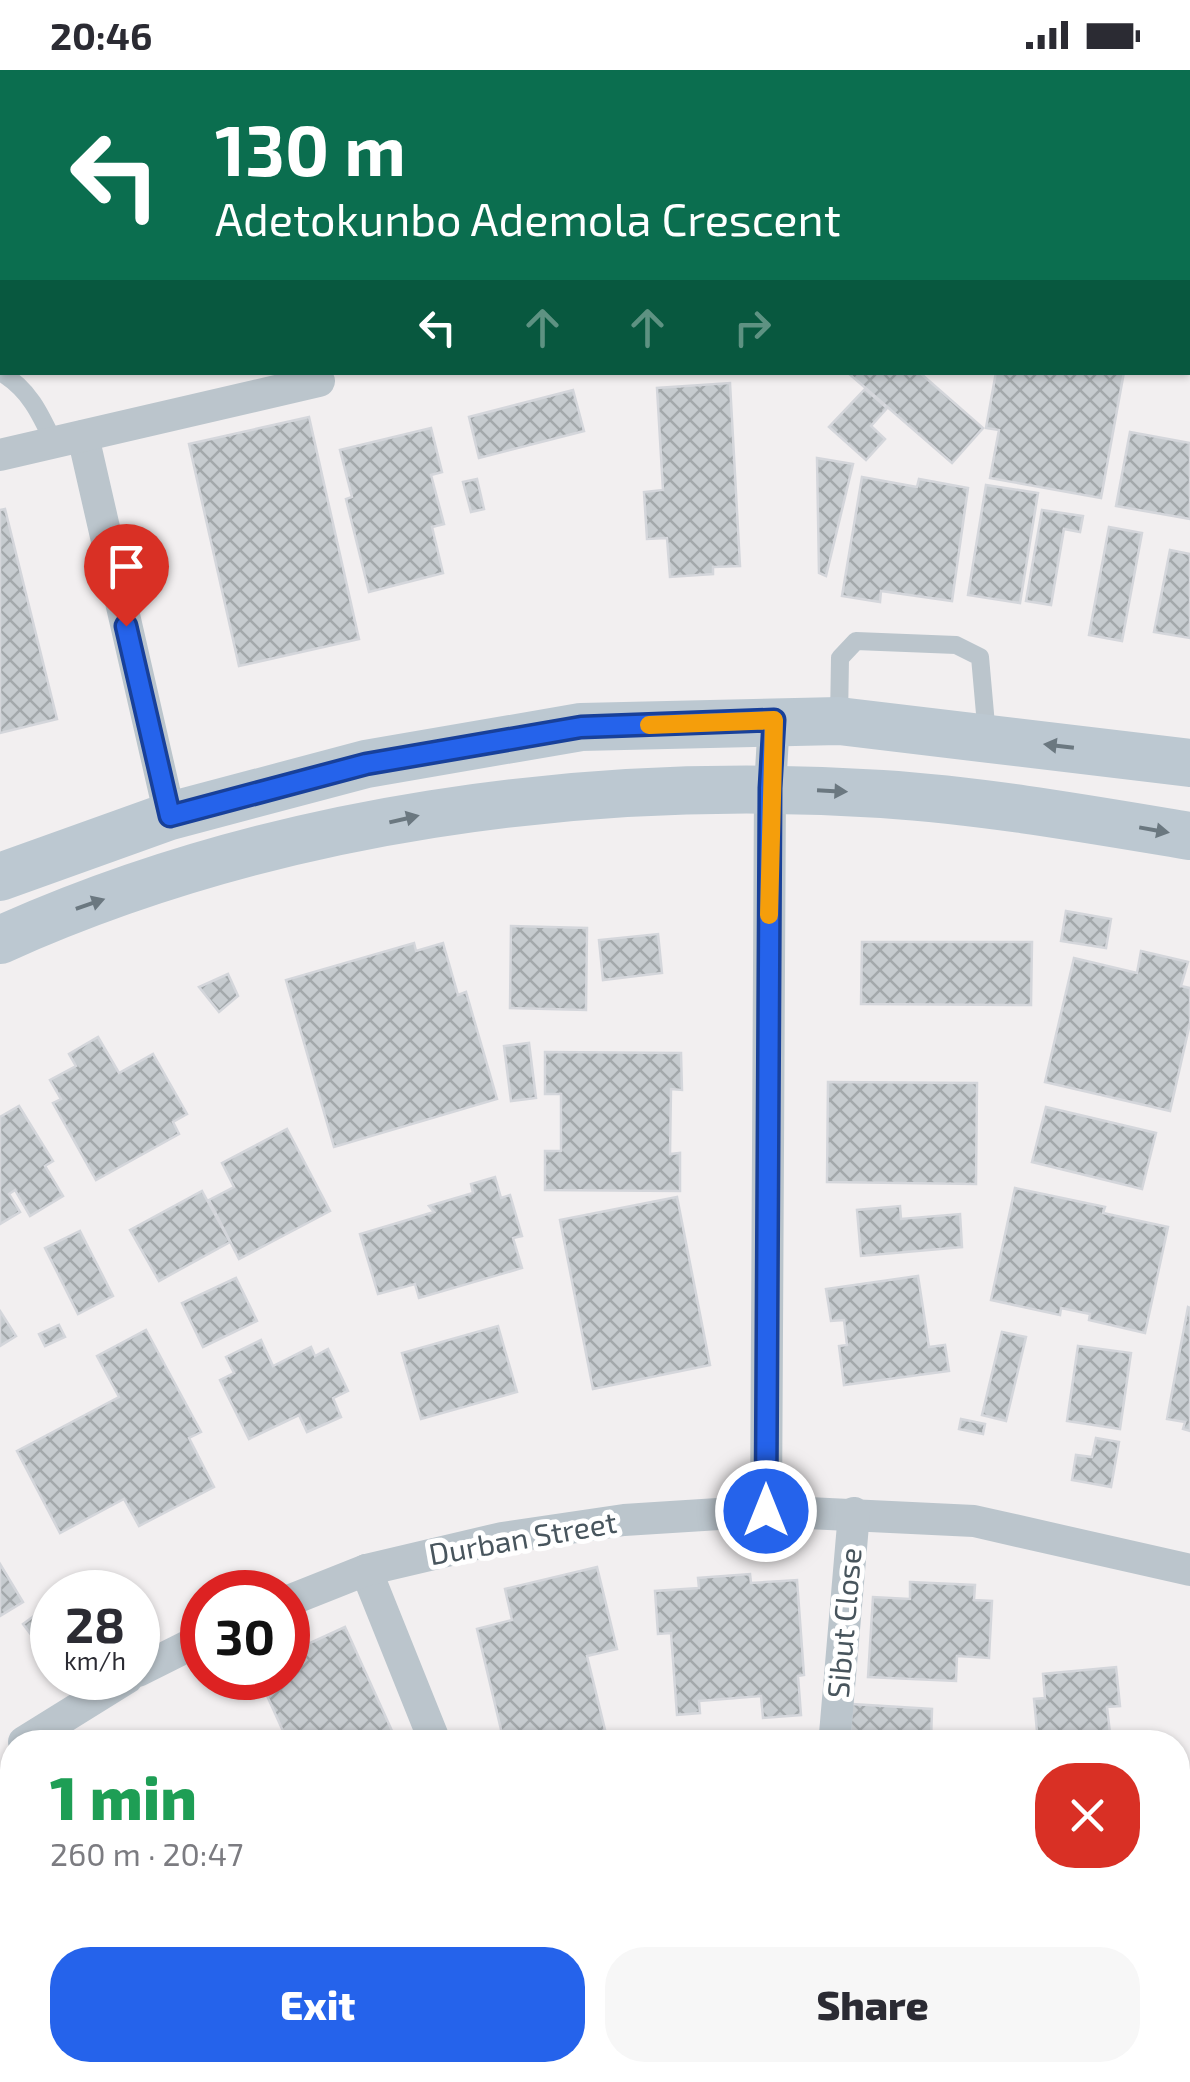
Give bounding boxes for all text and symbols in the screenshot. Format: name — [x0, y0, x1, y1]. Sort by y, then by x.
text: 20:46 — [50, 12, 152, 58]
text: 130 m — [215, 106, 406, 190]
icon: left — [50, 110, 180, 240]
text: Adetokunbo Ademola Crescent — [215, 191, 841, 245]
icon: left — [410, 300, 465, 355]
icon: ahead — [515, 300, 570, 355]
icon: ahead — [620, 300, 675, 355]
icon: right — [725, 300, 780, 355]
pin — [84, 524, 169, 627]
icon: arrive — [99, 539, 154, 594]
one-way arrow — [1042, 737, 1074, 753]
one-way arrow — [816, 784, 848, 800]
one-way arrow — [389, 811, 420, 826]
one-way arrow — [1139, 823, 1170, 838]
one-way arrow — [76, 896, 106, 911]
position arrow — [714, 1459, 818, 1563]
street label: Durban Street — [426, 1503, 619, 1571]
street label: Sibut Close — [818, 1546, 868, 1700]
speed limit sign: 30 — [180, 1570, 310, 1700]
text: 28 — [65, 1593, 125, 1653]
text: km/h — [64, 1645, 126, 1675]
text: 1 min — [50, 1760, 197, 1832]
button: close — [1035, 1763, 1140, 1868]
text: 260 m · 20:47 — [50, 1834, 243, 1872]
button: Exit — [50, 1947, 585, 2062]
button: Share — [605, 1947, 1140, 2062]

